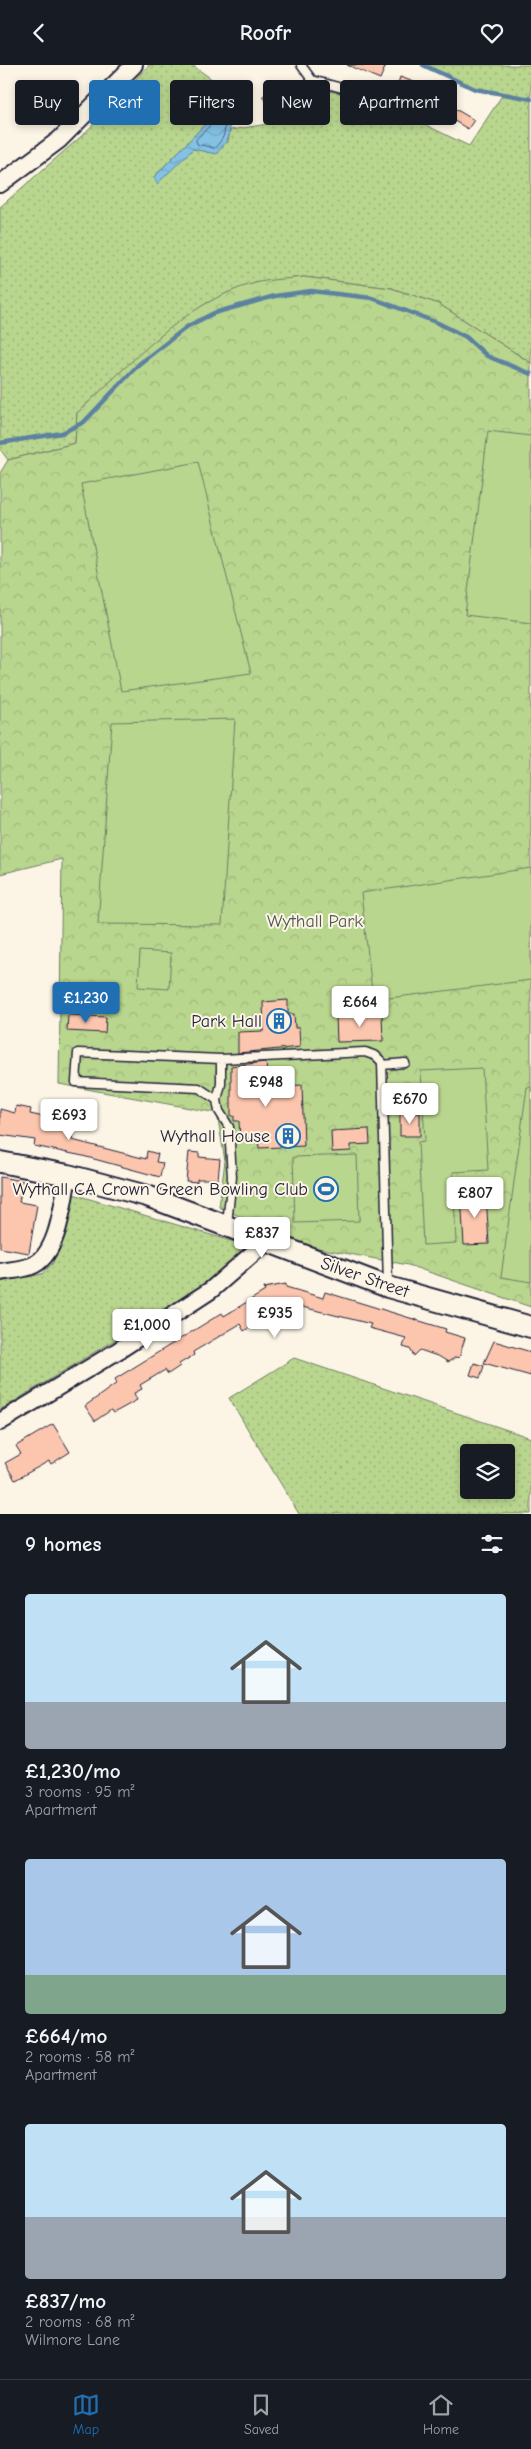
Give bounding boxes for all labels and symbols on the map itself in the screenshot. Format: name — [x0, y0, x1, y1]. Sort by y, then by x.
park label: Wythall Park — [267, 911, 363, 932]
pin: £1,230 — [45, 981, 127, 1024]
pin: £664 — [330, 985, 390, 1028]
building icon: Park Hall — [266, 1008, 292, 1034]
place label: Park Hall — [191, 1011, 262, 1032]
pin: £948 — [236, 1065, 296, 1108]
pin: £670 — [380, 1083, 440, 1125]
pin: £693 — [39, 1099, 99, 1141]
building icon: Wythall House — [275, 1123, 301, 1149]
place label: Wythall House — [160, 1126, 270, 1147]
sports icon: Wythall CA Crown Green Bowling Club — [313, 1176, 339, 1202]
pin: £807 — [445, 1177, 505, 1219]
place label: Wythall CA Crown Green Bowling Club — [12, 1179, 308, 1200]
pin: £837 — [232, 1217, 292, 1259]
street label: Silver Street — [318, 1253, 413, 1303]
pin: £935 — [245, 1297, 305, 1339]
pin: £1,000 — [106, 1309, 188, 1351]

